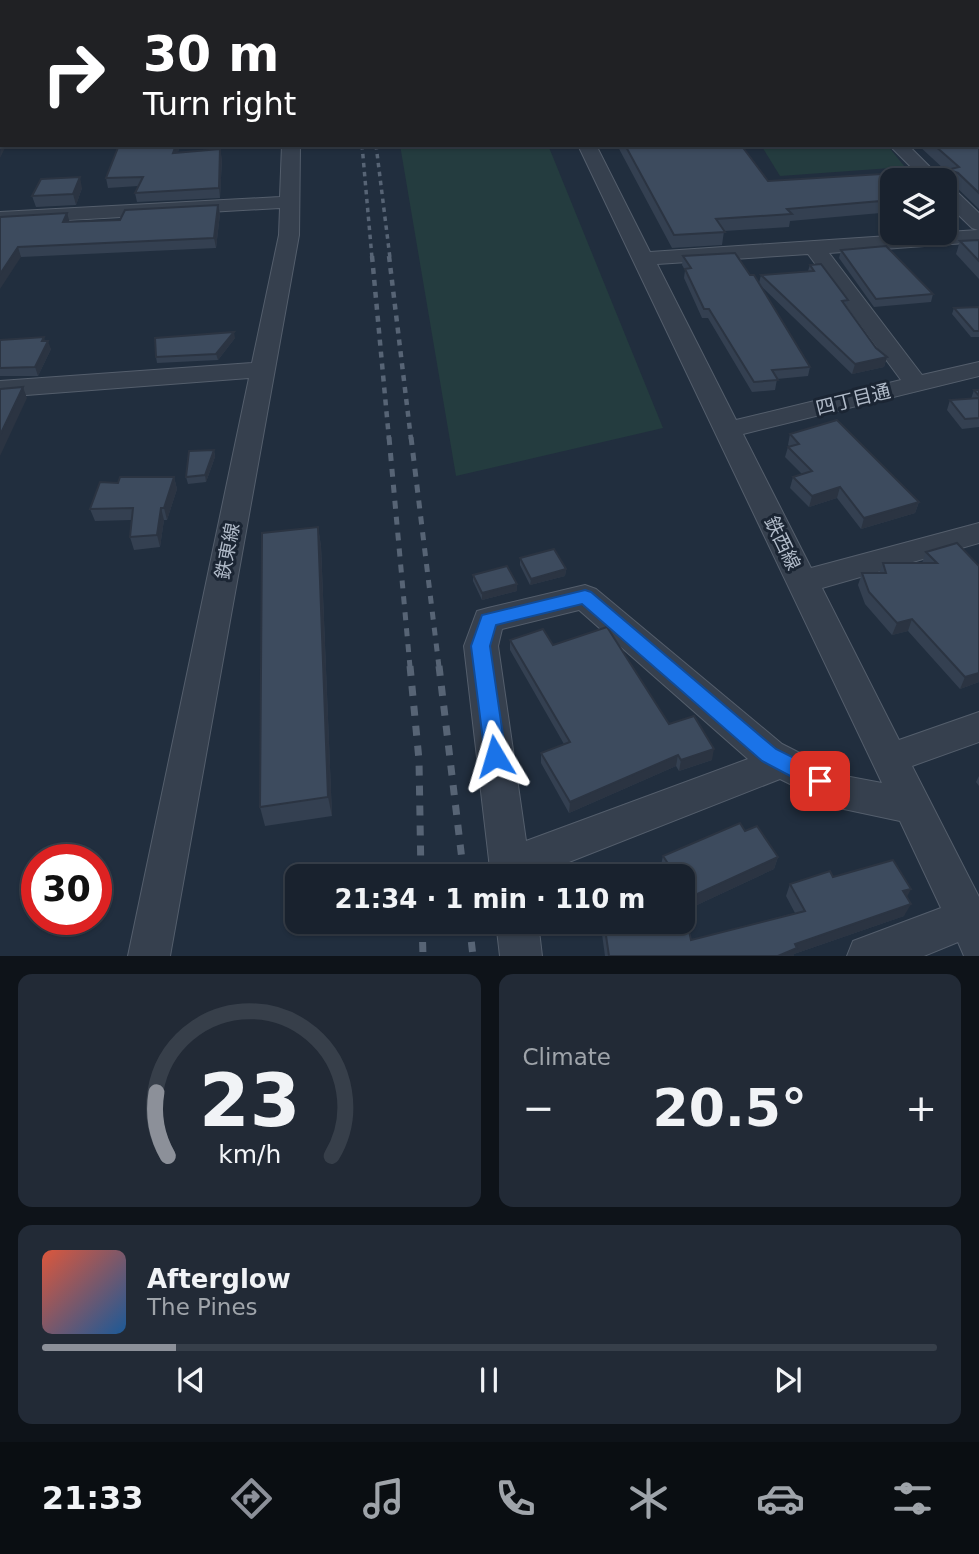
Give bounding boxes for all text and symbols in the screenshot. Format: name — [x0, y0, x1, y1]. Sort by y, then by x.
text: 30 m — [143, 26, 279, 83]
icon: right — [28, 28, 119, 119]
text: Turn right — [143, 85, 296, 123]
map controls — [880, 168, 957, 245]
button: layers — [880, 168, 957, 245]
street label: 四丁目通 — [813, 379, 893, 419]
street label: 鉄西線 — [761, 513, 805, 573]
street label: 鉄東線 — [211, 521, 243, 581]
position arrow — [458, 719, 532, 793]
pin — [790, 751, 850, 811]
icon: arrive — [801, 762, 839, 800]
speed limit sign: 30 — [21, 844, 112, 935]
text: 21:34 · 1 min · 110 m — [335, 884, 645, 914]
text: Climate — [523, 1044, 611, 1070]
text: 23 — [199, 1059, 300, 1144]
text: 20.5° — [653, 1078, 807, 1138]
text: − — [523, 1086, 554, 1130]
text: + — [905, 1086, 937, 1130]
text: km/h — [218, 1140, 281, 1169]
text: Afterglow — [147, 1264, 291, 1294]
text: The Pines — [147, 1294, 258, 1320]
icon: previous — [172, 1361, 210, 1399]
icon: pause — [470, 1361, 508, 1399]
icon: next — [769, 1361, 807, 1399]
icon: directions — [227, 1474, 276, 1523]
icon: music — [359, 1474, 408, 1523]
icon: phone — [491, 1474, 540, 1523]
icon: climate — [624, 1474, 673, 1523]
icon: car — [756, 1474, 805, 1523]
icon: filters — [888, 1474, 937, 1523]
text: 21:33 — [42, 1479, 144, 1517]

